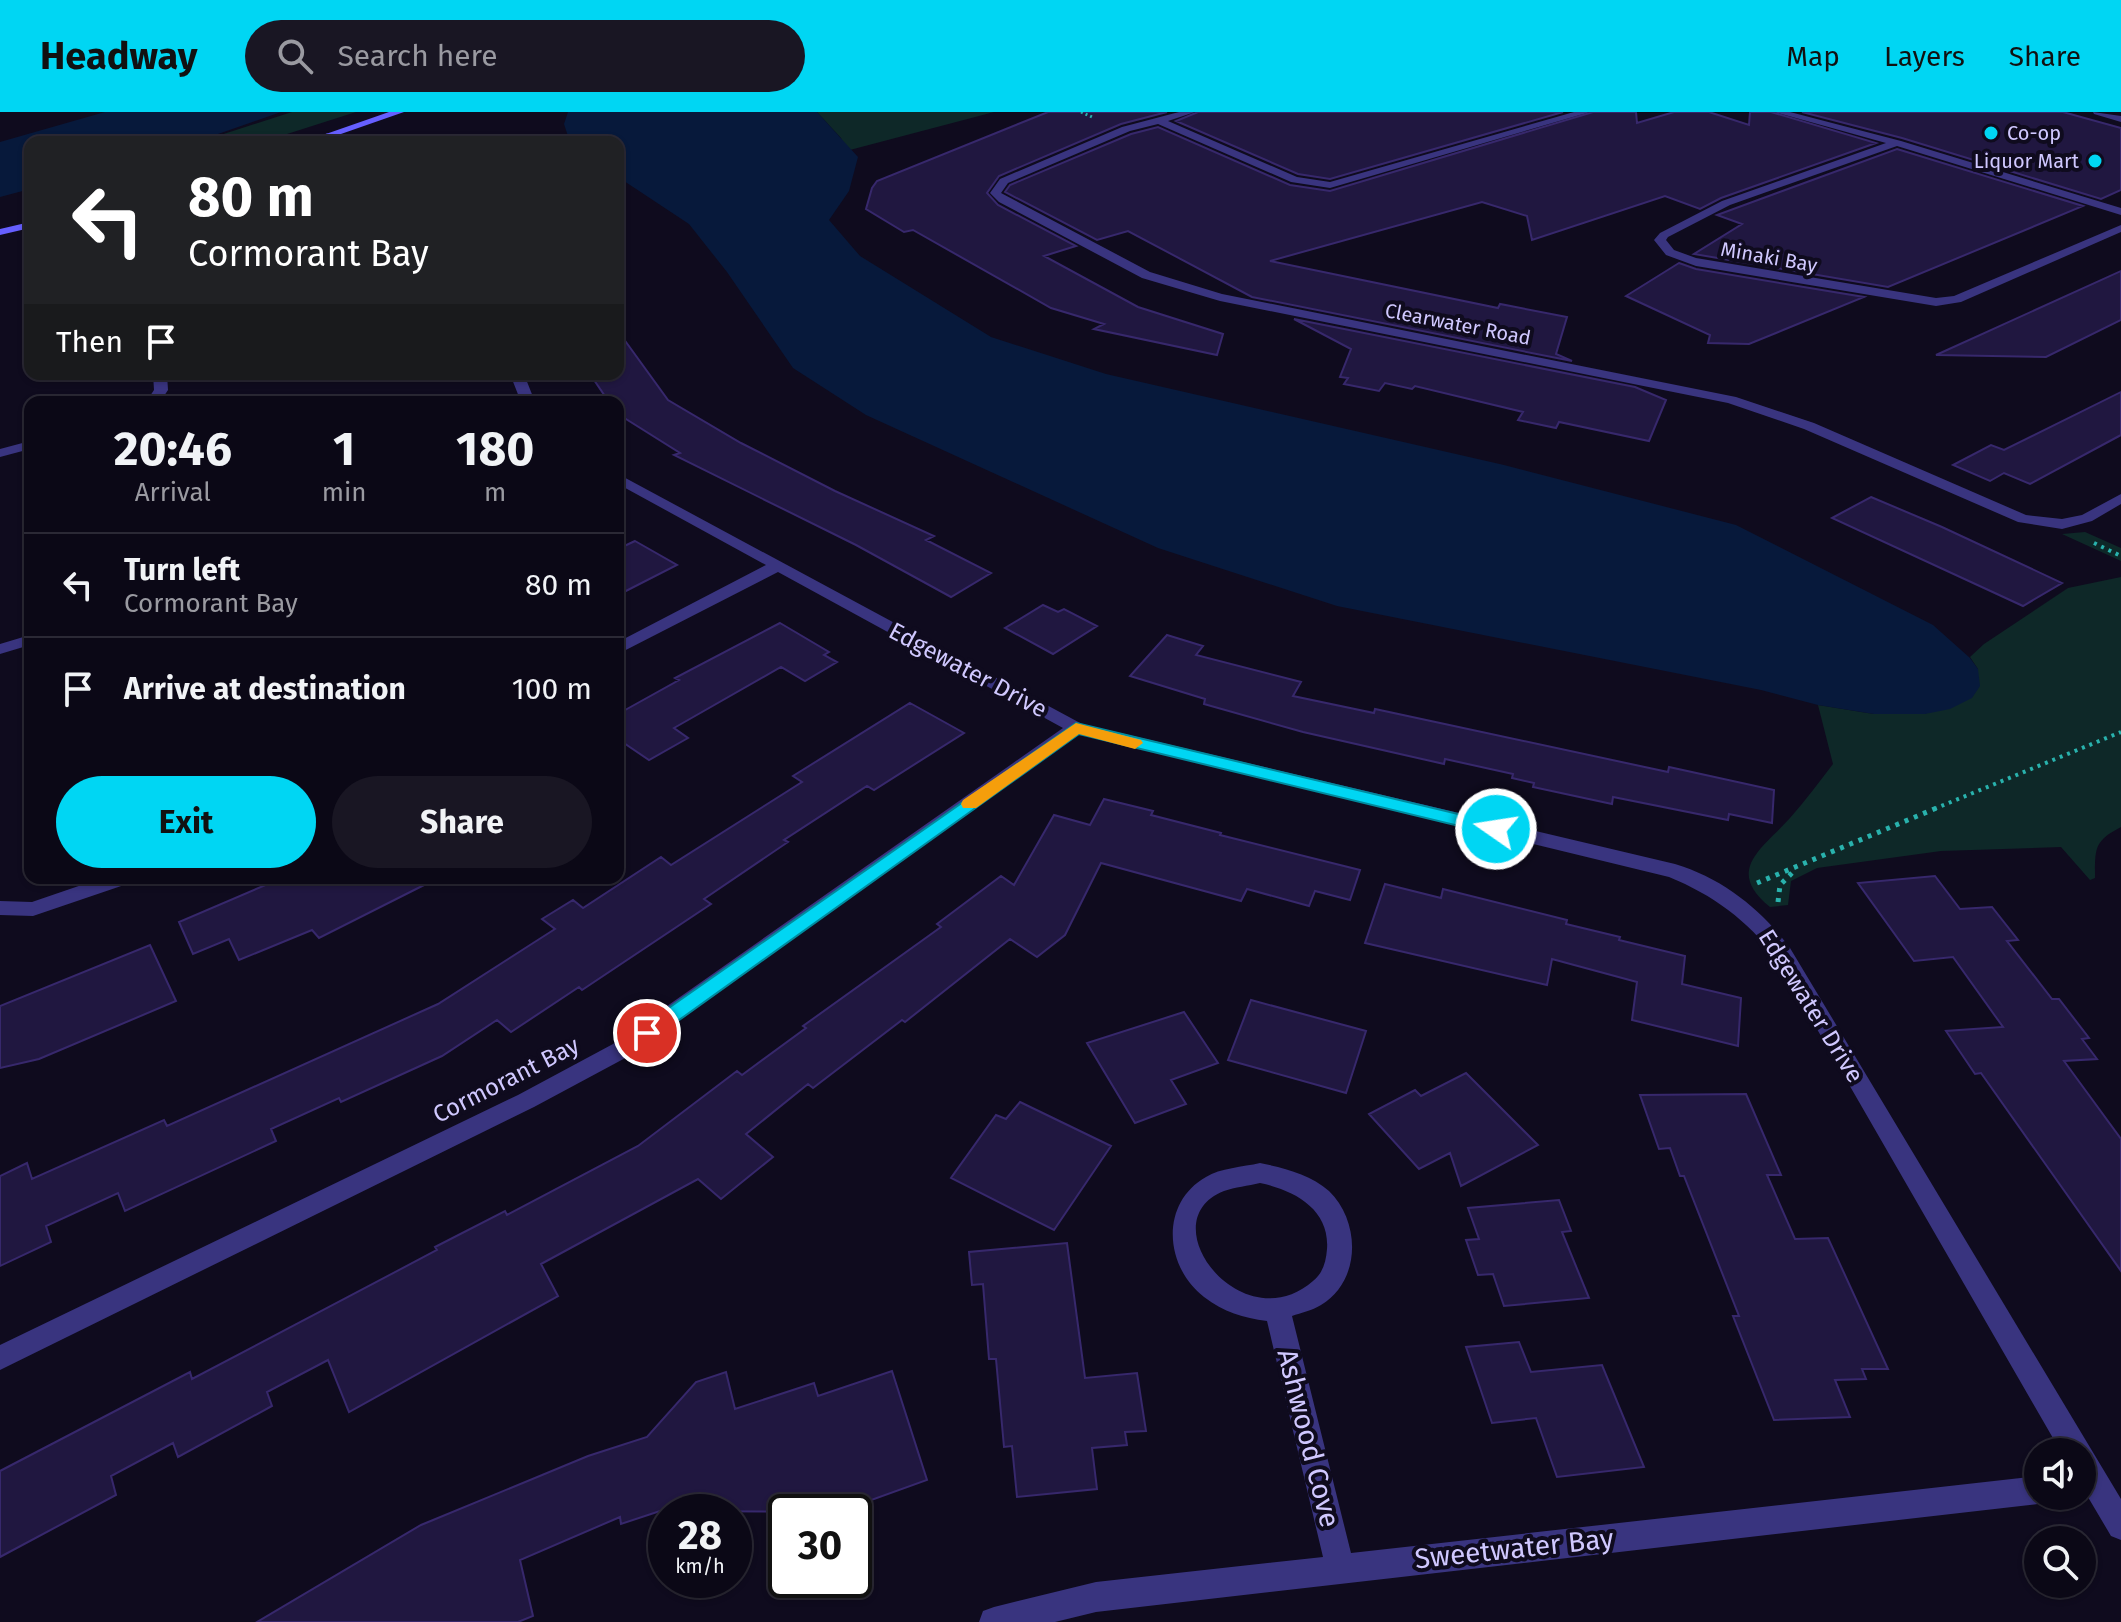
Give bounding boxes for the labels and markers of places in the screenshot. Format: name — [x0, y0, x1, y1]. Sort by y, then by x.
place label: Co-op — [2007, 121, 2061, 145]
marker: Co-op — [1982, 124, 2000, 142]
place label: Liquor Mart — [1974, 149, 2080, 173]
marker: Liquor Mart — [2086, 152, 2104, 170]
pin — [613, 999, 681, 1067]

